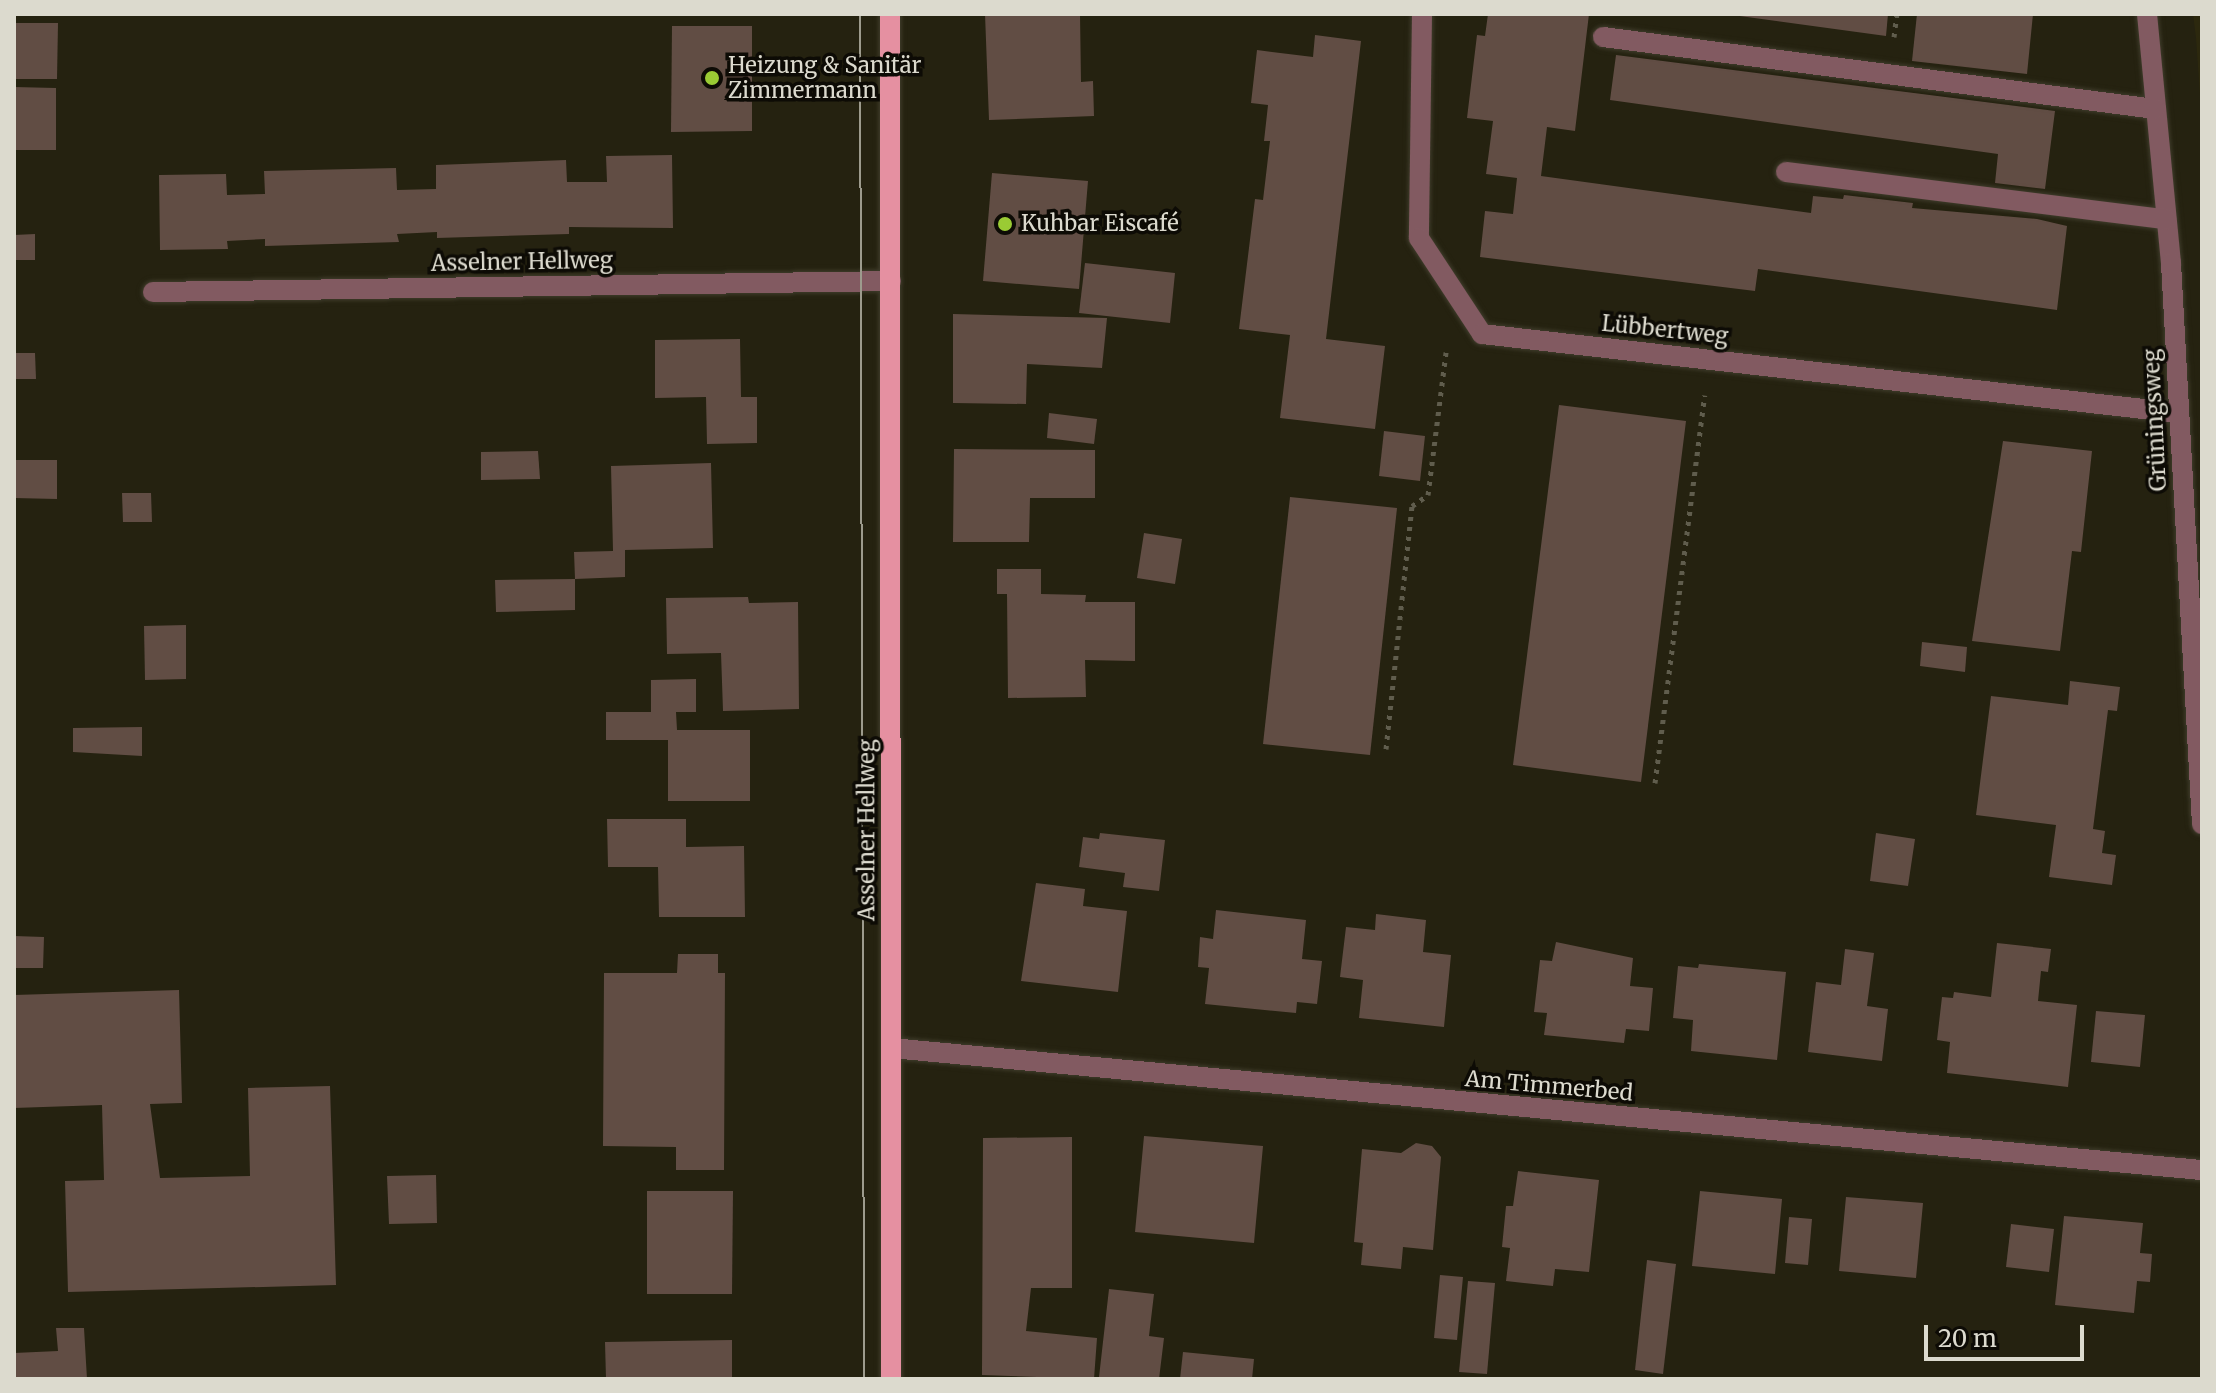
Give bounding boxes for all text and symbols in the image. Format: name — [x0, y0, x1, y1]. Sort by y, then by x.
place label: Heizung & Sanitär Zimmermann — [728, 52, 921, 104]
marker: Heizung & Sanitär Zimmermann — [703, 69, 721, 87]
place label: Kuhbar Eiscafé — [1021, 211, 1179, 237]
marker: Kuhbar Eiscafé — [996, 215, 1014, 233]
street label: Asselner Hellweg — [431, 247, 613, 277]
street label: Lübbertweg — [1600, 310, 1730, 350]
street label: Grüningsweg — [2138, 348, 2172, 492]
street label: Asselner Hellweg — [854, 739, 880, 921]
street label: Am Timmerbed — [1464, 1066, 1634, 1106]
scale bar — [1928, 1309, 2088, 1359]
text: 20 m — [1938, 1323, 1997, 1354]

